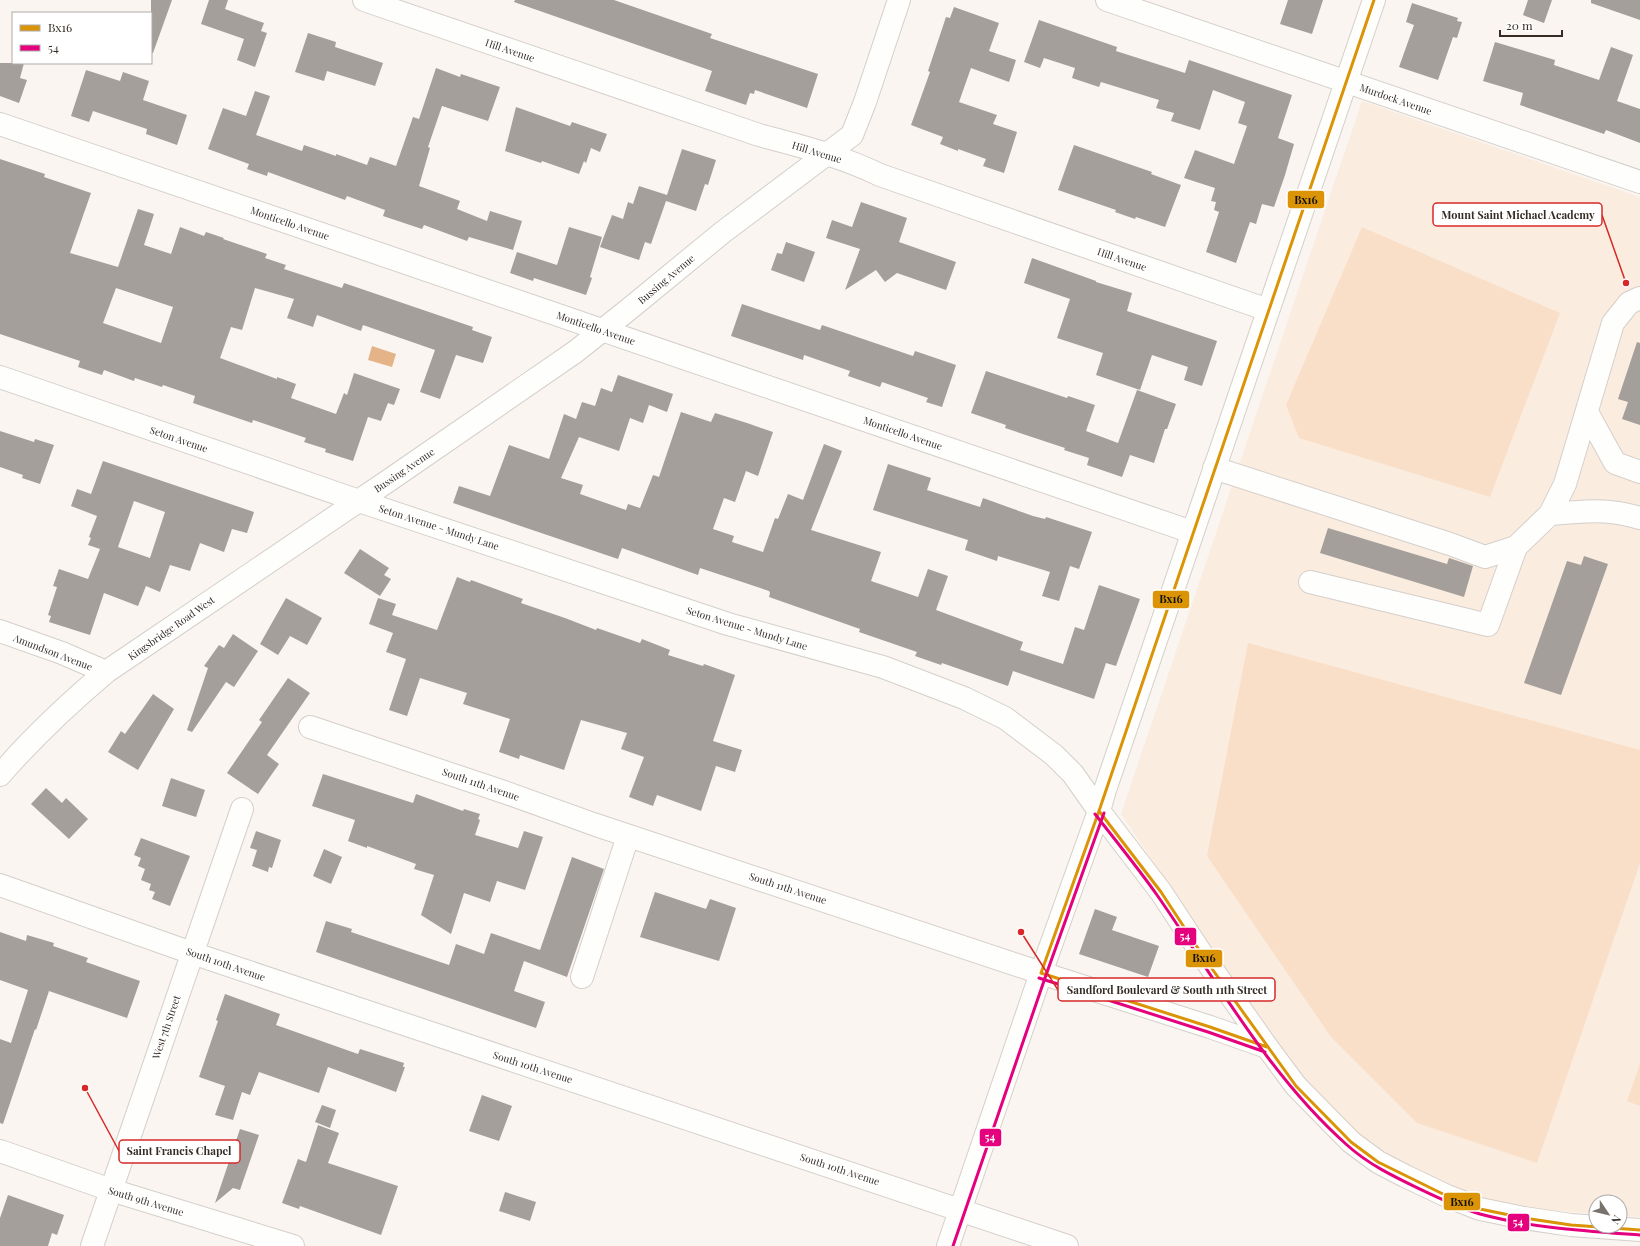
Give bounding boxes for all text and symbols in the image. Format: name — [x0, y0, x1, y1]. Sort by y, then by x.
legend — [12, 12, 152, 64]
scale bar — [1500, 12, 1562, 38]
text: 20 m — [1506, 17, 1533, 33]
text: Bx16 — [48, 19, 72, 35]
street label: Hill Avenue — [483, 35, 537, 65]
text: 54 — [48, 39, 59, 55]
street label: Murdock Avenue — [1358, 80, 1434, 118]
street label: Hill Avenue — [790, 138, 844, 166]
line badge: Bx16 — [1287, 190, 1325, 209]
text: Bx16 — [1294, 192, 1318, 207]
street label: Monticello Avenue — [249, 203, 331, 243]
callout: Mount Saint Michael Academy — [1433, 203, 1602, 226]
text: Mount Saint Michael Academy — [1441, 207, 1595, 222]
street label: Hill Avenue — [1095, 244, 1149, 274]
street label: Bussing Avenue — [635, 251, 697, 307]
street label: Monticello Avenue — [555, 308, 637, 348]
street label: Monticello Avenue — [862, 413, 944, 453]
street label: Seton Avenue — [148, 423, 210, 455]
street label: Bussing Avenue — [371, 445, 437, 495]
street label: Seton Avenue - Mundy Lane — [377, 501, 501, 553]
line badge: Bx16 — [1152, 590, 1190, 609]
text: Bx16 — [1159, 591, 1183, 606]
street label: Kingsbridge Road West — [125, 592, 218, 663]
street label: Seton Avenue - Mundy Lane — [685, 603, 809, 653]
street label: Amundson Avenue — [10, 630, 95, 674]
street label: South 11th Avenue — [441, 764, 521, 804]
street label: South 11th Avenue — [748, 869, 828, 907]
line badge: 54 — [1174, 927, 1197, 946]
text: 54 — [1180, 928, 1191, 943]
street label: South 10th Avenue — [185, 944, 267, 984]
line badge: Bx16 — [1185, 949, 1223, 968]
text: Bx16 — [1192, 950, 1216, 965]
callout: Sandford Boulevard & South 11th Street — [1058, 978, 1275, 1001]
text: Sandford Boulevard & South 11th Street — [1067, 982, 1267, 997]
street label: West 7th Street — [148, 993, 184, 1062]
street label: South 10th Avenue — [491, 1048, 575, 1086]
line badge: 54 — [979, 1128, 1002, 1147]
text: 54 — [985, 1129, 996, 1144]
callout: Saint Francis Chapel — [119, 1140, 240, 1163]
text: Saint Francis Chapel — [126, 1143, 232, 1158]
street label: South 10th Avenue — [798, 1150, 882, 1188]
street label: South 9th Avenue — [107, 1183, 185, 1219]
line badge: Bx16 — [1443, 1192, 1481, 1211]
text: Bx16 — [1450, 1194, 1474, 1209]
north arrow — [1588, 1194, 1628, 1234]
text: N — [1608, 1212, 1625, 1228]
line badge: 54 — [1507, 1213, 1530, 1232]
text: 54 — [1513, 1214, 1524, 1229]

